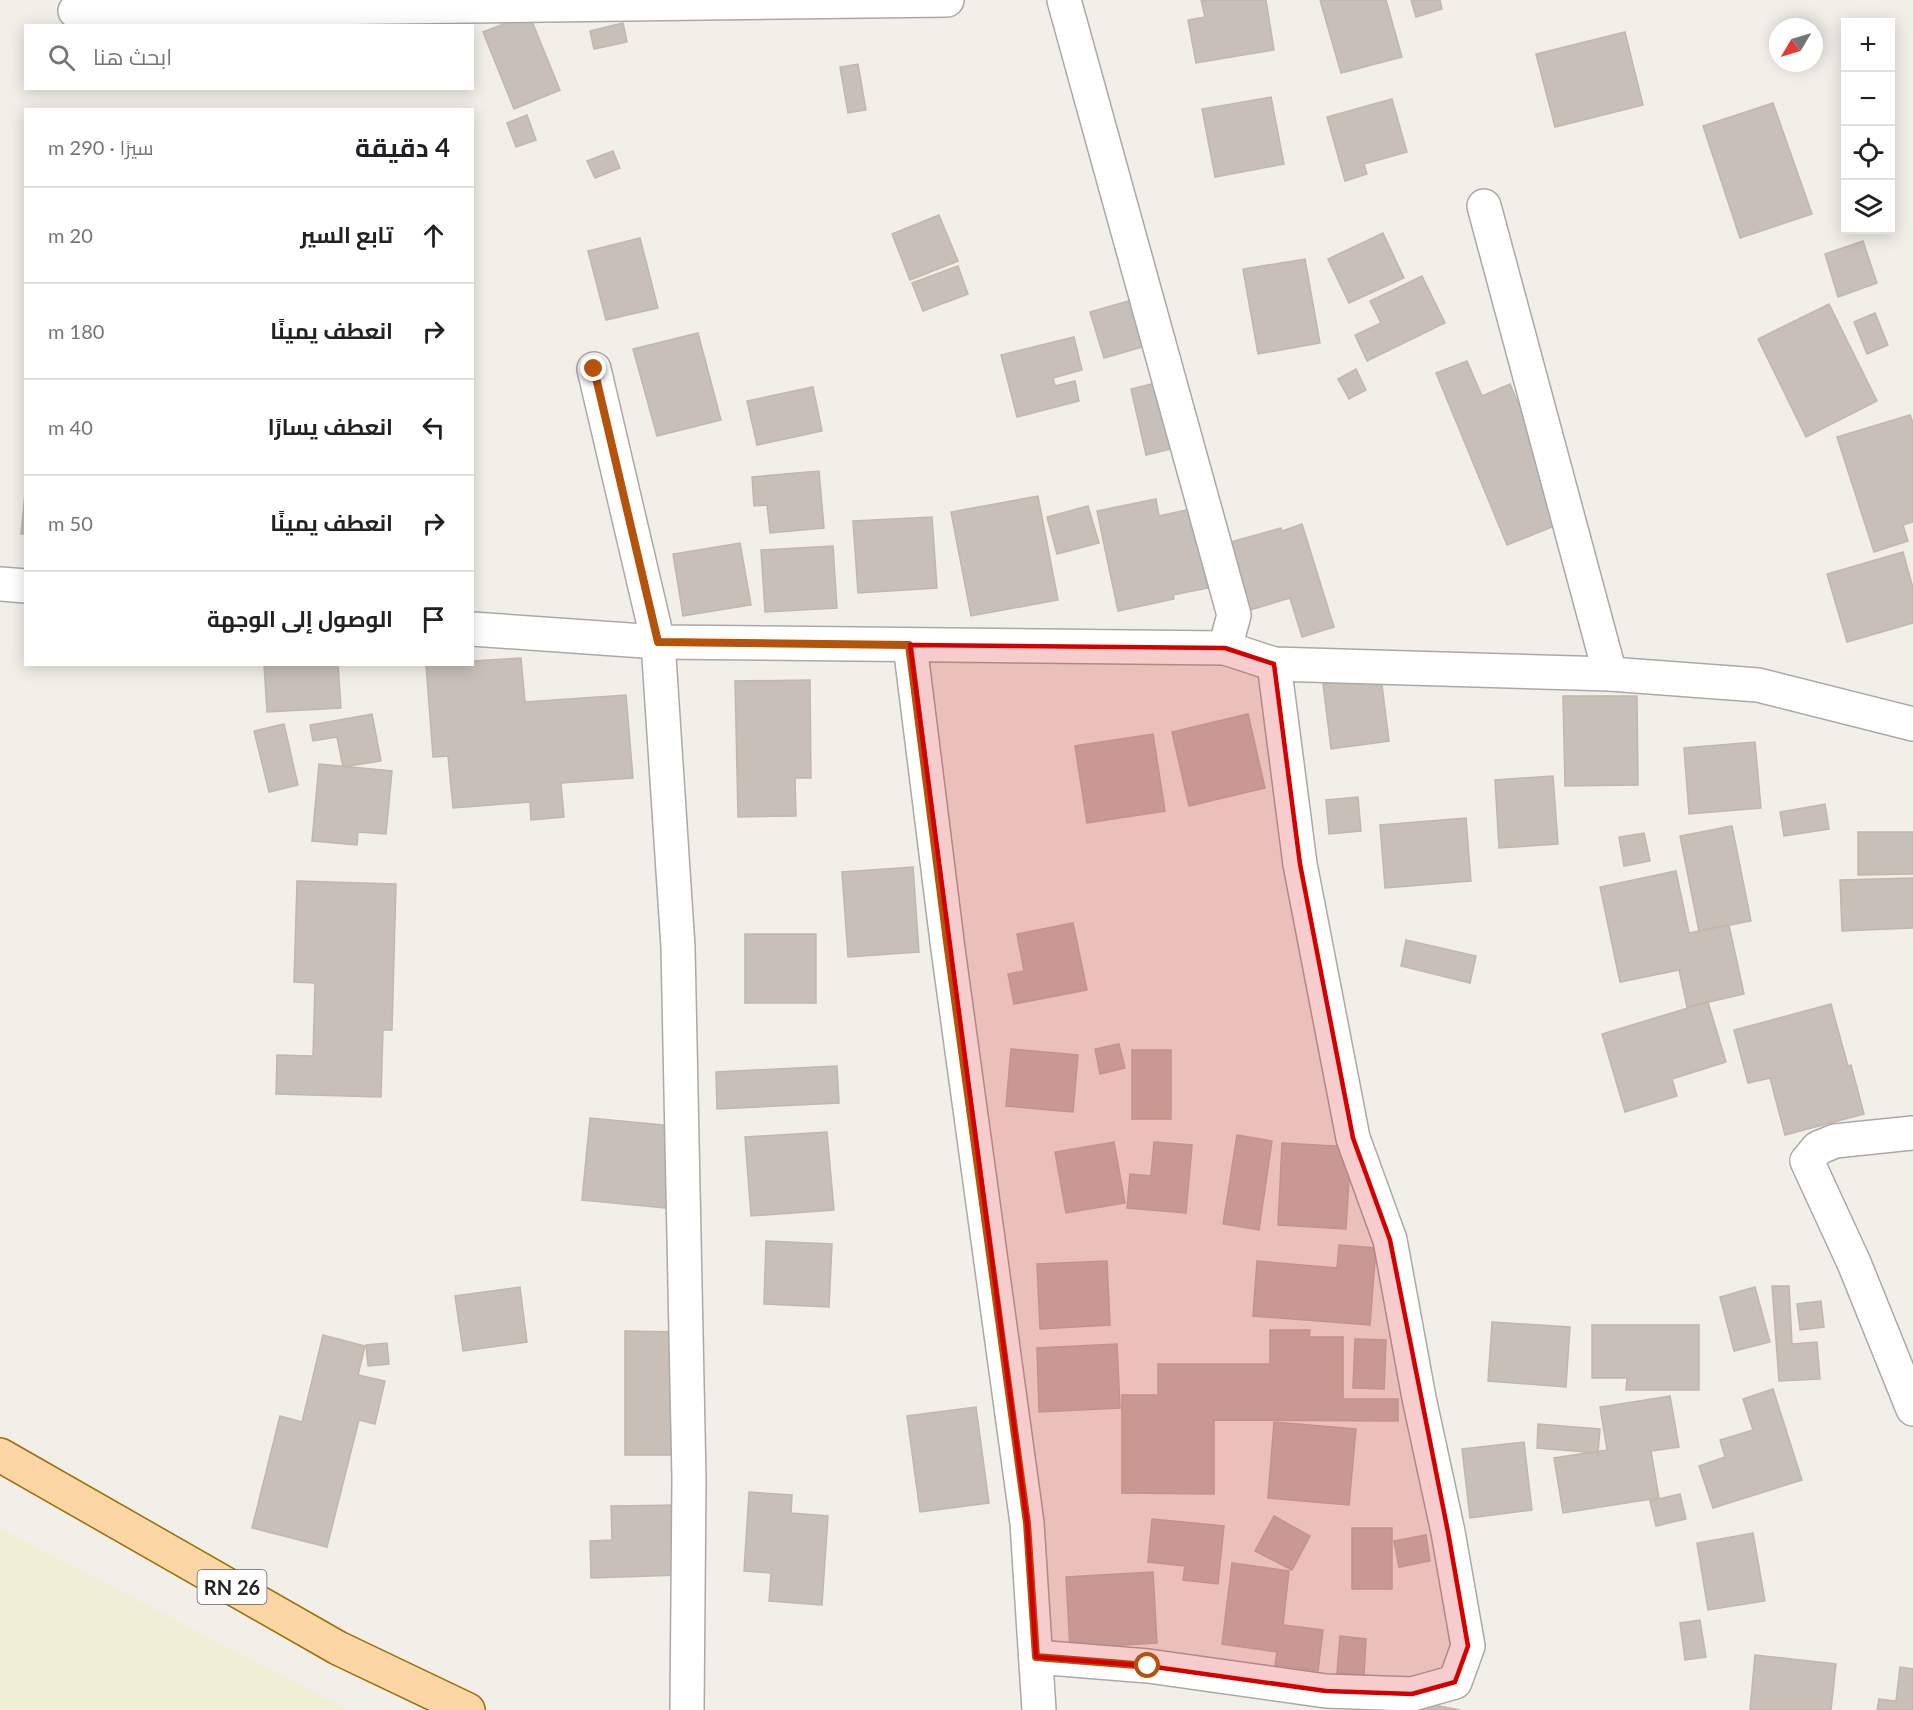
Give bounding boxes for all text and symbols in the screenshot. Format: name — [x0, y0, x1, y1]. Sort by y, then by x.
north arrow — [1769, 18, 1823, 72]
map controls — [1841, 18, 1895, 234]
button: + — [1841, 18, 1895, 72]
search box — [24, 24, 474, 90]
icon: search — [45, 41, 78, 74]
text: ابحث هنا — [93, 43, 172, 70]
button: − — [1841, 72, 1895, 126]
button: locate — [1841, 126, 1895, 180]
text: 4 دقيقة — [355, 131, 450, 163]
text: سيرًا · 290 m — [48, 135, 154, 159]
button: layers — [1841, 180, 1895, 234]
icon: ahead — [417, 219, 450, 252]
text: تابع السير — [300, 221, 393, 248]
text: 20 m — [48, 223, 93, 247]
icon: right — [417, 315, 450, 348]
text: انعطف يمينًا — [270, 317, 393, 344]
text: 180 m — [48, 319, 104, 343]
route end — [580, 355, 606, 381]
icon: left — [417, 411, 450, 444]
text: انعطف يسارًا — [268, 413, 393, 440]
text: 40 m — [48, 415, 93, 439]
icon: right — [417, 507, 450, 540]
text: انعطف يمينًا — [270, 509, 393, 536]
text: 50 m — [48, 511, 93, 535]
icon: arrive — [417, 603, 450, 636]
text: الوصول إلى الوجهة — [207, 605, 393, 632]
road number: RN 26 — [198, 1570, 266, 1604]
route start — [1134, 1652, 1160, 1678]

